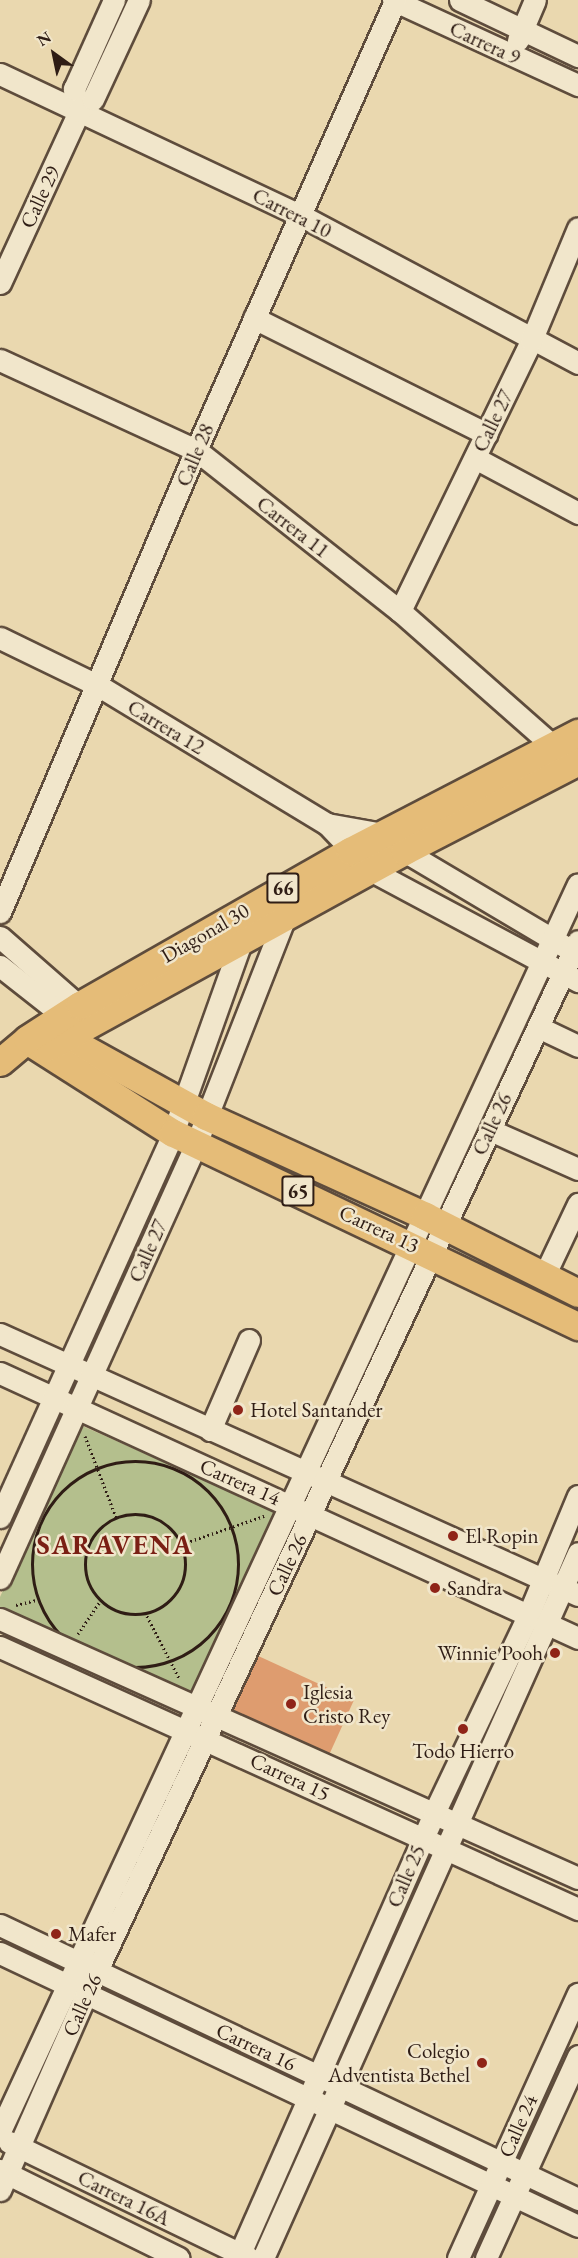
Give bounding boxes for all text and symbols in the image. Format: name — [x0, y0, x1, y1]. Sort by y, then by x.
street label: Carrera 9 — [446, 16, 524, 70]
north arrow — [24, 24, 84, 84]
text: N — [33, 26, 55, 51]
street label: Calle 29 — [15, 162, 65, 232]
street label: Carrera 10 — [248, 182, 336, 244]
street label: Calle 27 — [467, 386, 519, 456]
street label: Calle 28 — [171, 420, 219, 490]
street label: Carrera 11 — [252, 491, 334, 563]
street label: Carrera 12 — [123, 694, 209, 760]
road number: 66 — [265, 871, 301, 905]
street label: Diagonal 30 — [156, 898, 254, 968]
street label: Calle 26 — [467, 1089, 517, 1159]
road number: 65 — [280, 1174, 316, 1208]
street label: Carrera 13 — [335, 1200, 423, 1258]
street label: Calle 27 — [123, 1216, 173, 1286]
place label: Hotel Santander — [250, 1397, 383, 1423]
marker: Hotel Santander — [231, 1403, 245, 1417]
street label: Carrera 14 — [196, 1453, 284, 1511]
place label: El Ropin — [465, 1523, 539, 1549]
district label: SARAVENA — [37, 1529, 193, 1561]
marker: El Ropin — [446, 1529, 460, 1543]
street label: Calle 26 — [262, 1530, 312, 1600]
place label: Sandra — [447, 1575, 502, 1601]
marker: Sandra — [428, 1581, 442, 1595]
place label: Winnie Pooh — [437, 1640, 543, 1666]
marker: Winnie Pooh — [548, 1646, 562, 1660]
place label: Iglesia Cristo Rey — [303, 1679, 390, 1729]
marker: Iglesia Cristo Rey — [284, 1697, 298, 1711]
marker: Todo Hierro — [456, 1722, 470, 1736]
place label: Todo Hierro — [412, 1738, 514, 1764]
street label: Carrera 15 — [246, 1748, 334, 1806]
street label: Calle 25 — [382, 1841, 430, 1911]
place label: Mafer — [68, 1921, 116, 1947]
marker: Mafer — [49, 1927, 63, 1941]
street label: Calle 26 — [57, 1970, 107, 2040]
street label: Carrera 16 — [212, 2018, 300, 2076]
place label: Colegio Adventista Bethel — [328, 2038, 470, 2088]
marker: Colegio Adventista Bethel — [475, 2056, 489, 2070]
street label: Calle 24 — [493, 2091, 543, 2161]
street label: Carrera 16A — [74, 2165, 174, 2231]

